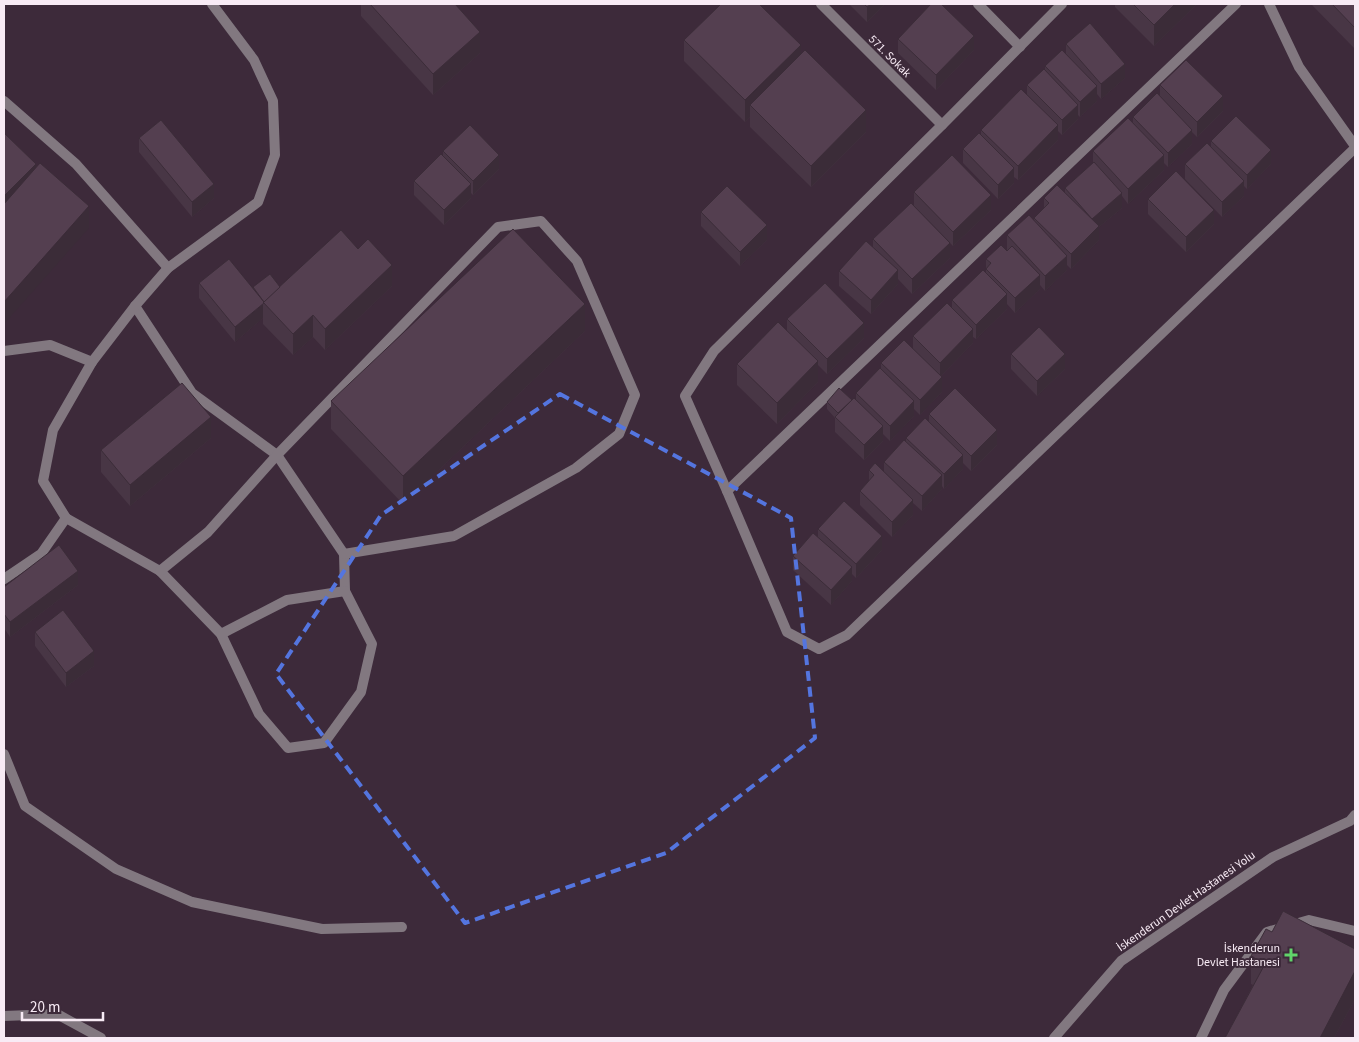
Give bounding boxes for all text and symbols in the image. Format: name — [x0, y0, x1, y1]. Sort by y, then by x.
street label: 571. Sokak — [865, 31, 915, 81]
street label: İskenderun Devlet Hastanesi Yolu — [1114, 848, 1258, 954]
place label: İskenderun Devlet Hastanesi — [1197, 941, 1280, 969]
marker: İskenderun Devlet Hastanesi — [1284, 948, 1298, 962]
scale bar — [22, 990, 104, 1022]
text: 20 m — [30, 997, 60, 1018]

